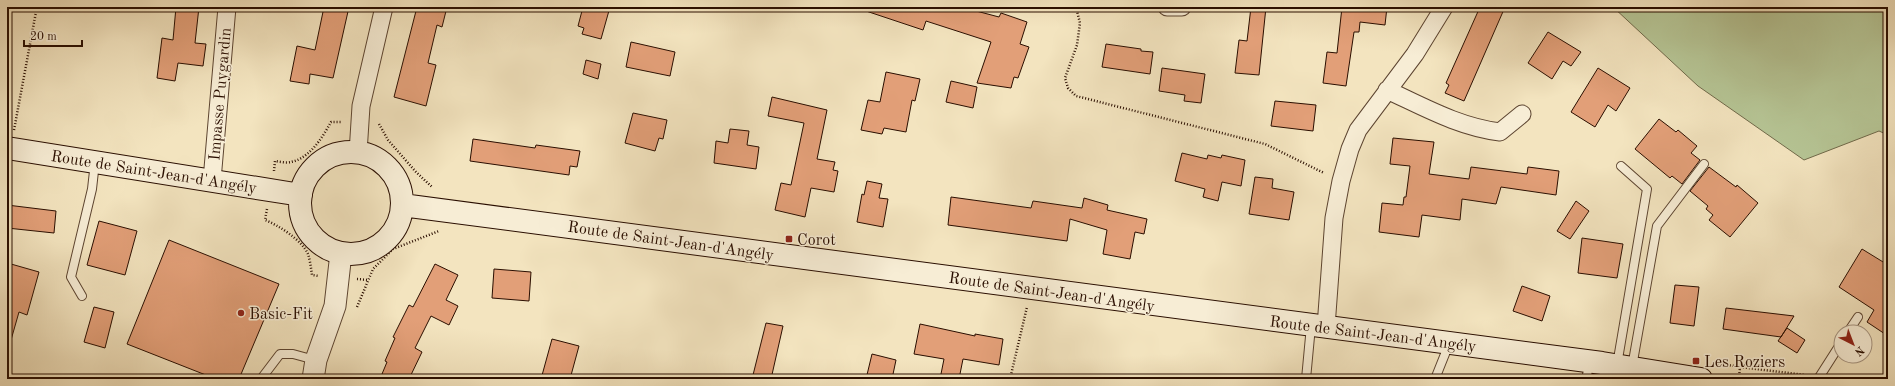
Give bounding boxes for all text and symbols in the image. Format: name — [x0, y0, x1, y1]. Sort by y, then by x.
scale bar — [24, 22, 82, 48]
street label: Impasse Puygardin — [207, 27, 235, 161]
text: 20 m — [30, 31, 57, 43]
street label: Route de Saint-Jean-d'Angély — [50, 149, 258, 197]
street label: Route de Saint-Jean-d'Angély — [567, 220, 775, 264]
place label: Corot — [797, 233, 836, 249]
marker: Corot — [784, 234, 794, 244]
street label: Route de Saint-Jean-d'Angély — [948, 271, 1156, 315]
place label: Basic-Fit — [249, 307, 313, 323]
marker: Basic-Fit — [236, 308, 246, 318]
street label: Route de Saint-Jean-d'Angély — [1268, 314, 1478, 356]
north arrow — [1833, 324, 1873, 364]
text: N — [1851, 343, 1865, 358]
place label: Les Roziers — [1704, 355, 1785, 371]
marker: Les Roziers — [1691, 356, 1701, 366]

